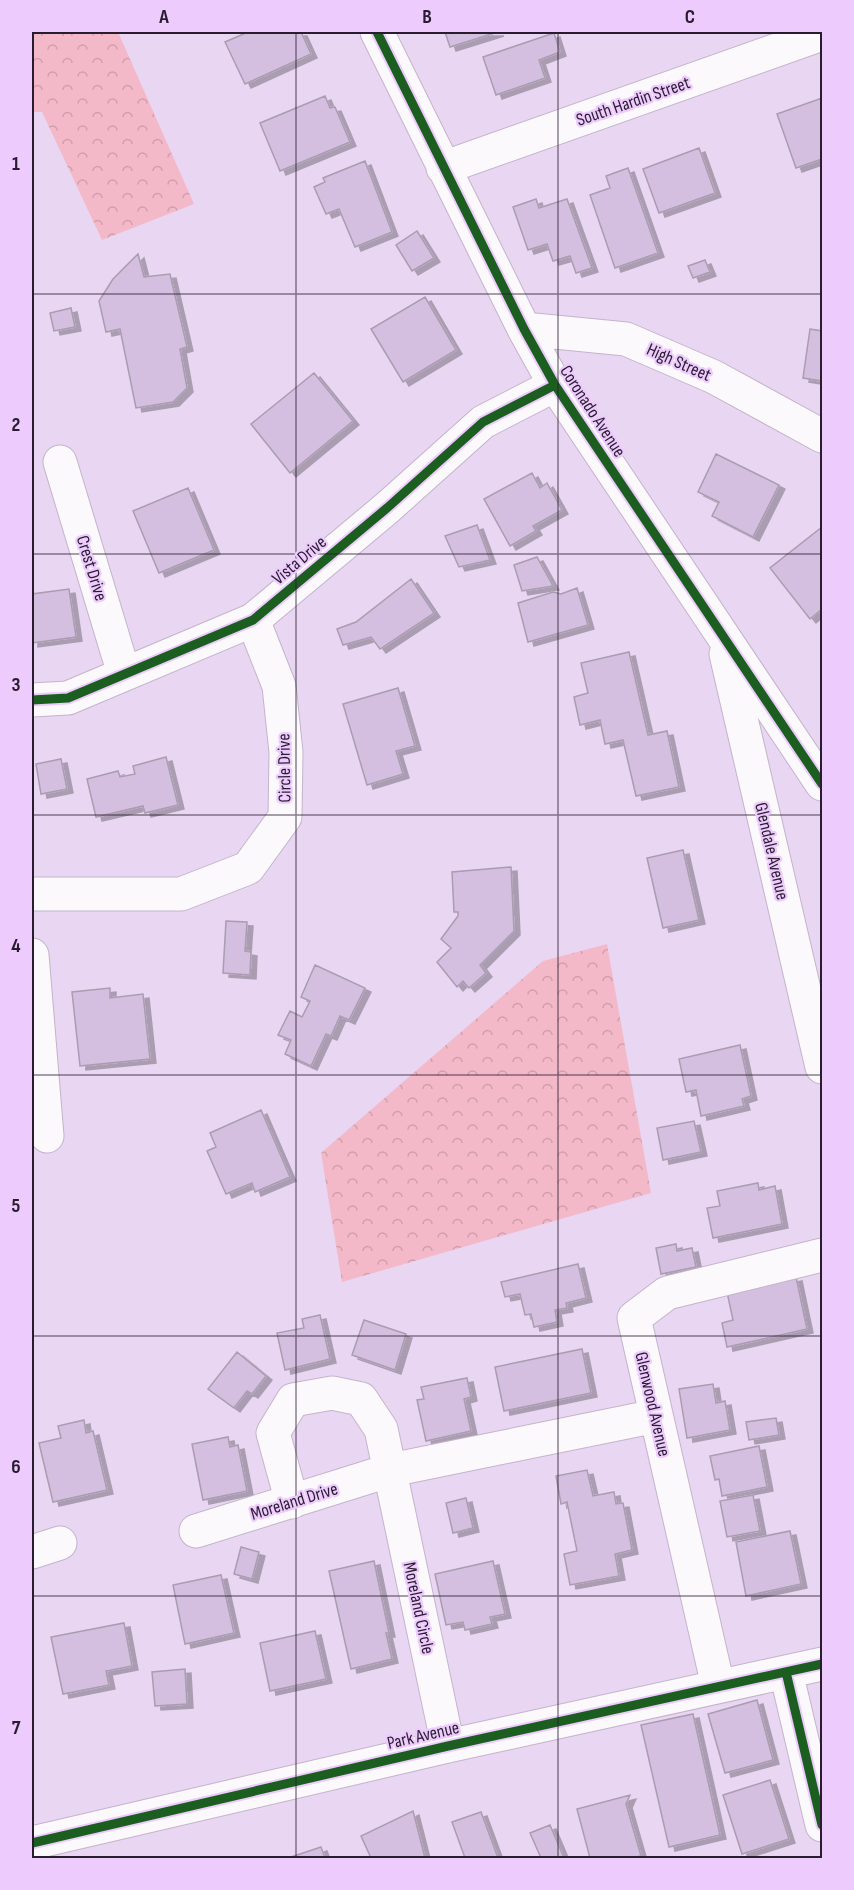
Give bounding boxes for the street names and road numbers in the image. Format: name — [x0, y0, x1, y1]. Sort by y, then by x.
street label: South Hardin Street — [573, 72, 693, 131]
street label: High Street — [643, 339, 715, 386]
street label: Coronado Avenue — [555, 362, 630, 461]
street label: Vista Drive — [268, 532, 331, 589]
street label: Crest Drive — [72, 533, 111, 603]
street label: Circle Drive — [273, 733, 296, 803]
street label: Glendale Avenue — [750, 800, 793, 902]
street label: Glenwood Avenue — [630, 1350, 675, 1458]
street label: Moreland Drive — [248, 1478, 340, 1525]
street label: Moreland Circle — [399, 1560, 438, 1656]
street label: Park Avenue — [385, 1717, 461, 1754]

